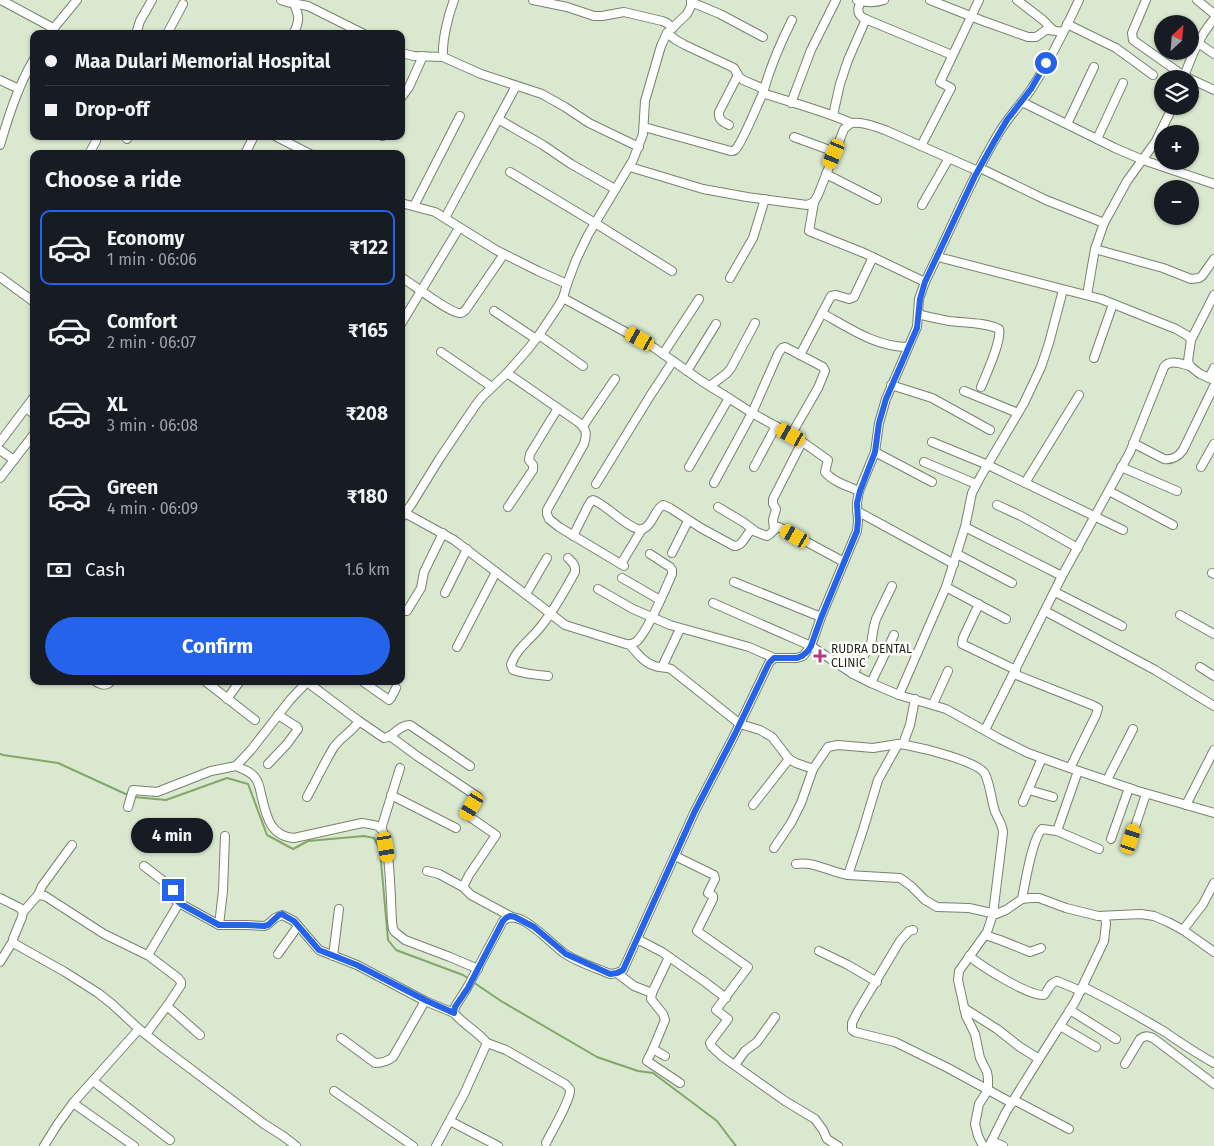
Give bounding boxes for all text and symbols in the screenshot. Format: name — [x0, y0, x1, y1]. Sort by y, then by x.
north arrow — [1154, 15, 1199, 60]
map controls — [1154, 15, 1199, 225]
text: Maa Dulari Memorial Hospital — [75, 50, 330, 73]
route start — [1035, 52, 1057, 74]
button: layers — [1154, 70, 1199, 115]
text: Drop-off — [75, 98, 149, 121]
button: + — [1154, 125, 1199, 170]
car — [821, 137, 846, 171]
text: Choose a ride — [45, 166, 181, 193]
button: − — [1154, 180, 1199, 225]
icon: car — [47, 225, 92, 270]
text: Economy — [107, 227, 184, 250]
text: ₹122 — [349, 236, 388, 259]
text: 1 min · 06:06 — [107, 250, 197, 269]
icon: car — [47, 308, 92, 353]
text: Comfort — [107, 310, 177, 333]
text: ₹165 — [348, 319, 388, 342]
car — [623, 325, 656, 353]
text: 2 min · 06:07 — [107, 333, 196, 352]
icon: car — [47, 391, 92, 436]
text: XL — [107, 393, 128, 416]
text: ₹208 — [346, 402, 388, 425]
text: 3 min · 06:08 — [107, 416, 198, 435]
car — [774, 421, 807, 449]
icon: car — [47, 474, 92, 519]
text: Green — [107, 476, 158, 499]
text: ₹180 — [347, 485, 388, 508]
text: 4 min · 06:09 — [107, 499, 198, 518]
car — [778, 522, 811, 550]
icon: cash — [45, 556, 73, 584]
text: Cash — [85, 558, 126, 581]
text: 1.6 km — [345, 560, 390, 579]
button: Confirm — [45, 617, 390, 675]
place label: RUDRA DENTAL CLINIC — [831, 642, 912, 670]
marker: RUDRA DENTAL CLINIC — [813, 649, 827, 663]
car — [457, 789, 486, 823]
callout: 4 min — [132, 818, 214, 852]
car — [1119, 822, 1142, 856]
text: 4 min — [152, 826, 192, 845]
car — [376, 831, 395, 863]
route end — [162, 879, 184, 901]

